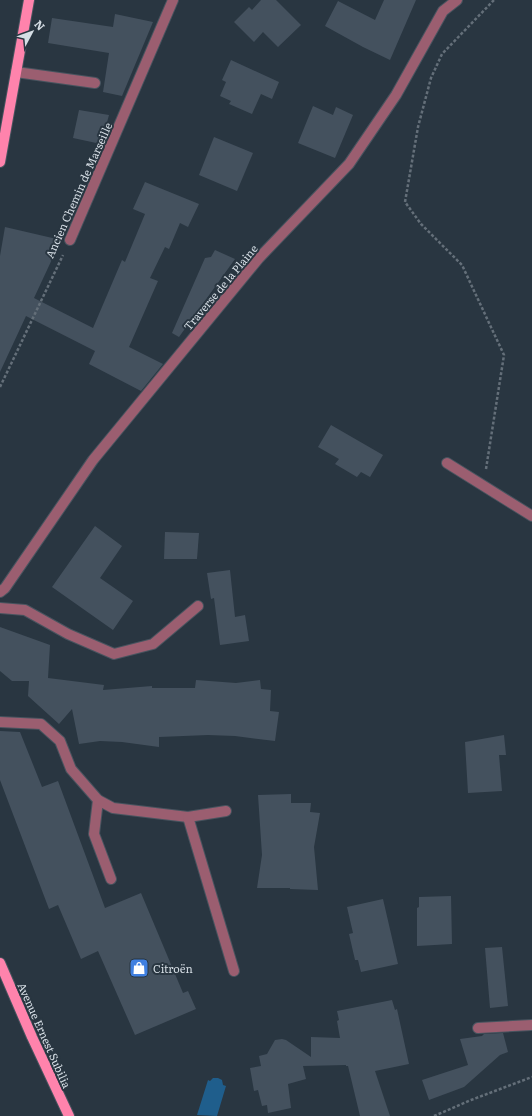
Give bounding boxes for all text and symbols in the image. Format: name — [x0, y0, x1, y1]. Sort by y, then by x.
north arrow — [12, 12, 52, 52]
text: N — [31, 16, 49, 34]
street label: Ancien Chemin de Marseille — [41, 119, 115, 260]
street label: Traverse de la Plaine — [179, 240, 261, 333]
shop icon: Citroën — [128, 957, 150, 979]
place label: Citroën — [153, 960, 193, 976]
street label: Avenue Ernest Subilia — [14, 980, 76, 1090]

